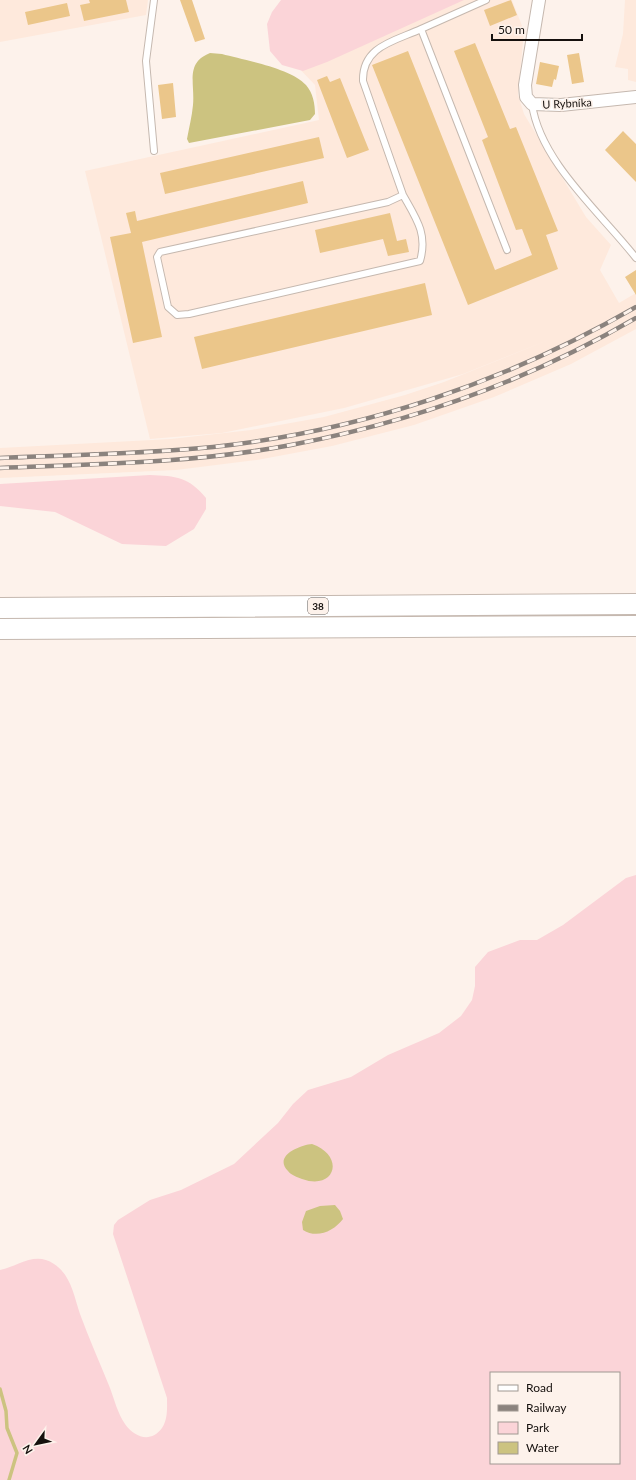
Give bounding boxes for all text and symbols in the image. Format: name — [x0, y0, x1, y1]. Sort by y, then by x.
scale bar — [492, 16, 582, 42]
text: 50 m — [498, 22, 525, 37]
street label: U Rybníka — [542, 95, 592, 111]
road number: 38 — [308, 598, 328, 614]
legend — [490, 1372, 620, 1464]
text: Road — [526, 1380, 553, 1395]
text: Railway — [526, 1400, 567, 1415]
text: Park — [526, 1420, 550, 1435]
north arrow — [16, 1424, 56, 1464]
text: Water — [526, 1440, 559, 1455]
text: N — [19, 1443, 35, 1457]

